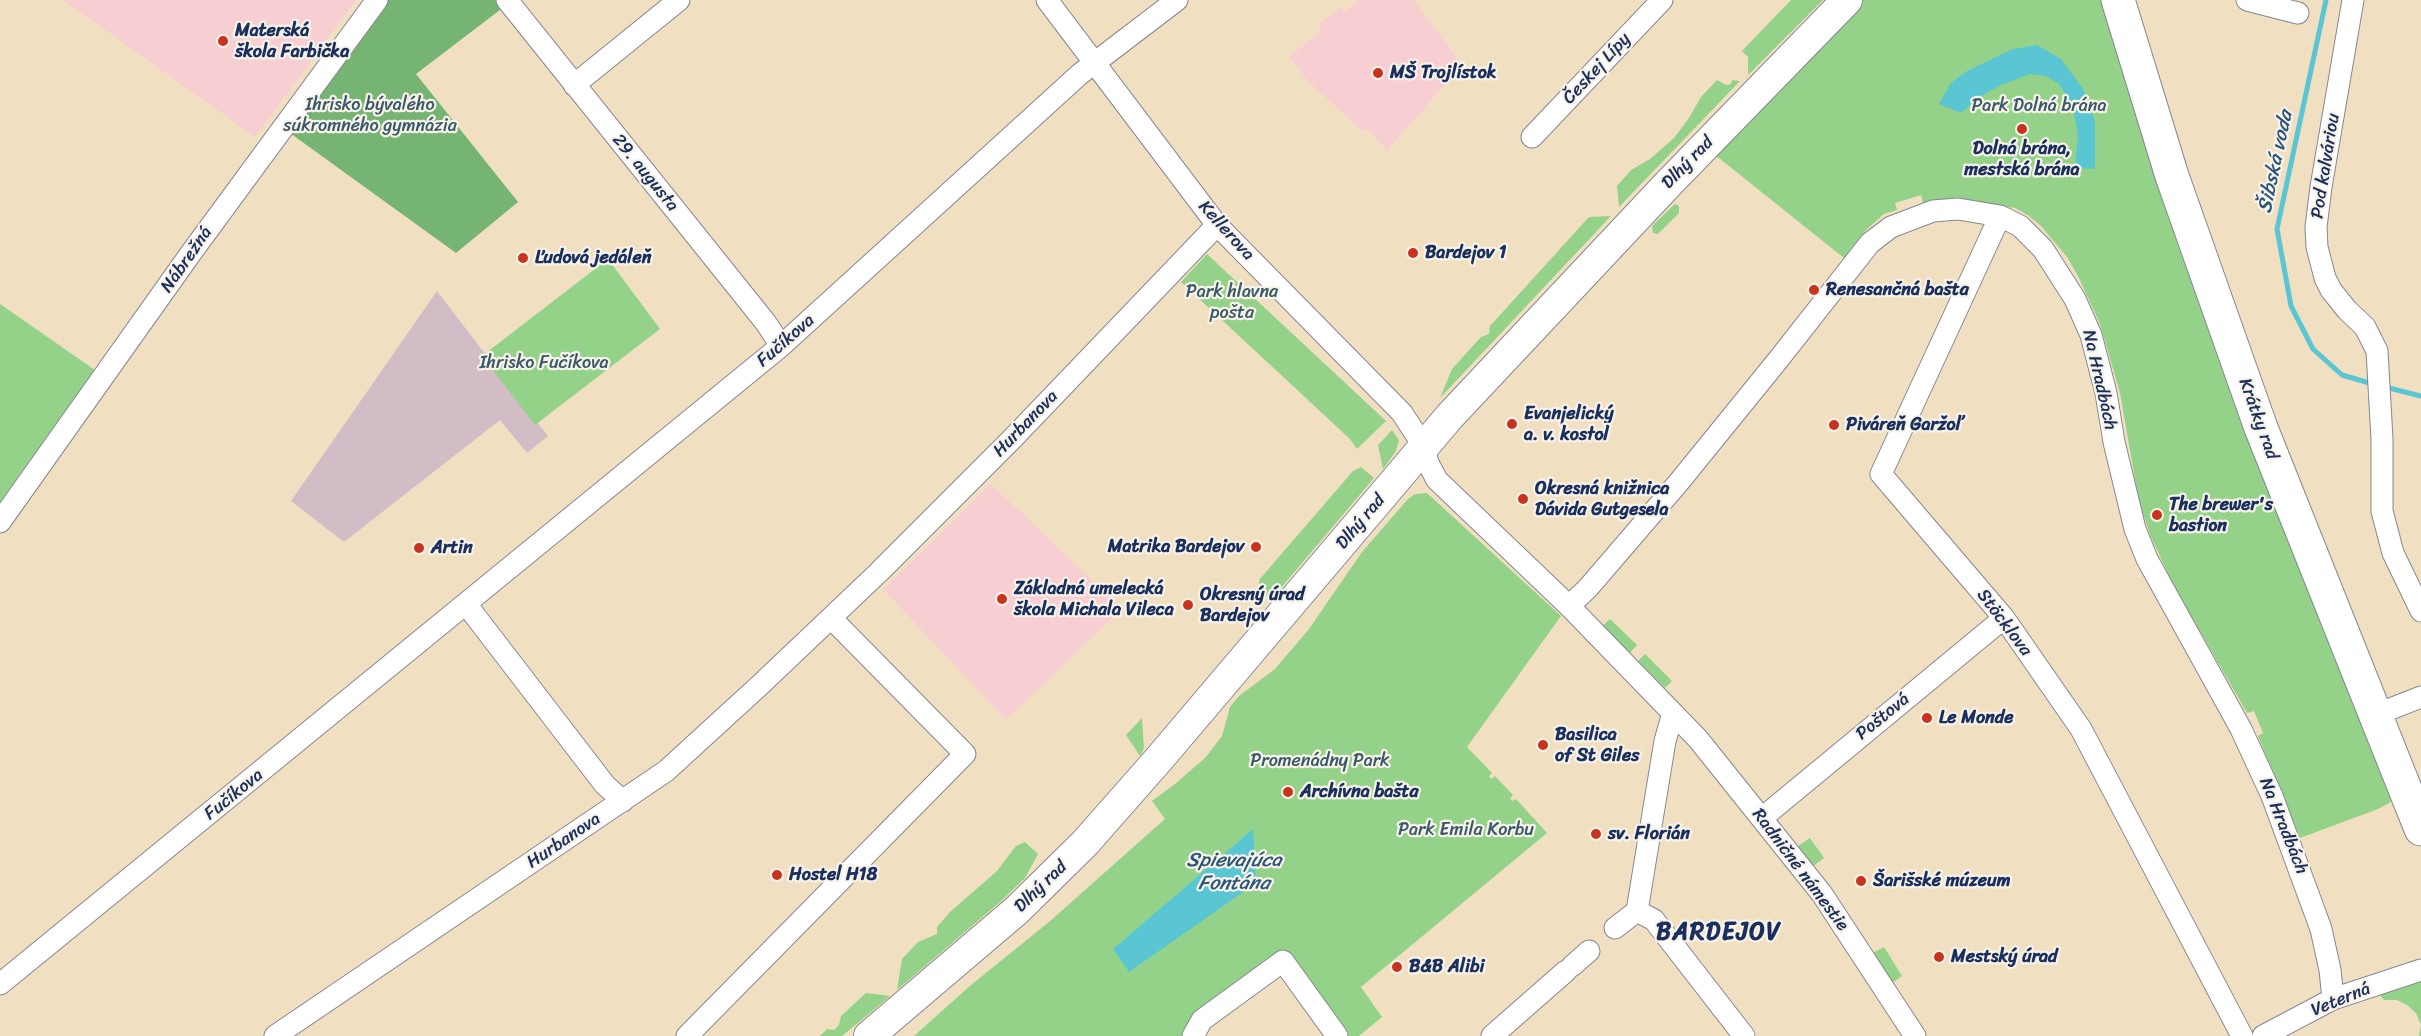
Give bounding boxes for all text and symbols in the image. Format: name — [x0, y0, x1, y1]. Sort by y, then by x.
place label: Materská škola Farbička — [235, 20, 349, 63]
street label: Českej Lípy — [1559, 29, 1635, 109]
marker: Materská škola Farbička — [216, 34, 230, 48]
place label: MŠ Trojlístok — [1390, 62, 1496, 84]
marker: MŠ Trojlístok — [1371, 66, 1385, 80]
park label: Ihrisko bývalého súkromného gymnázia — [283, 94, 457, 136]
park label: Park Dolná brána — [1971, 95, 2107, 117]
water label: Šibská voda — [2253, 109, 2299, 215]
street label: Pod kalváriou — [2307, 112, 2345, 220]
marker: Dolná brána, mestská brána — [2015, 122, 2029, 136]
street label: 29. augusta — [607, 130, 683, 216]
street label: Dlhý rad — [1658, 132, 1718, 194]
place label: Dolná brána, mestská brána — [1964, 138, 2080, 180]
street label: Kellerova — [1193, 196, 1259, 266]
street label: Nábrežná — [157, 223, 217, 297]
place label: Bardejov 1 — [1425, 242, 1506, 264]
marker: Bardejov 1 — [1406, 246, 1420, 260]
place label: Ľudová jedáleň — [535, 247, 651, 269]
marker: Ľudová jedáleň — [516, 251, 530, 265]
place label: Renesančná bašta — [1826, 279, 1969, 301]
park label: Park hlavna pošta — [1186, 281, 1278, 324]
marker: Renesančná bašta — [1807, 283, 1821, 297]
street label: Fučíkova — [753, 310, 819, 372]
street label: Na Hradbách — [2077, 328, 2121, 432]
park label: Ihrisko Fučíkova — [479, 352, 609, 374]
street label: Krátky rad — [2233, 376, 2283, 462]
street label: Hurbanova — [989, 386, 1063, 462]
place label: Evanjelický a. v. kostol — [1524, 403, 1614, 446]
place label: Piváreň Garžoľ — [1846, 414, 1963, 436]
marker: Evanjelický a. v. kostol — [1505, 417, 1519, 431]
marker: Piváreň Garžoľ — [1827, 418, 1841, 432]
place label: Okresná knižnica Dávida Gutgesela — [1535, 478, 1669, 520]
street label: Dlhý rad — [1332, 490, 1390, 554]
marker: Okresná knižnica Dávida Gutgesela — [1516, 492, 1530, 506]
place label: The brewer's bastion — [2169, 494, 2273, 536]
marker: The brewer's bastion — [2150, 508, 2164, 522]
place label: Matrika Bardejov — [1108, 536, 1244, 558]
place label: Artin — [431, 537, 473, 559]
marker: Matrika Bardejov — [1249, 540, 1263, 554]
marker: Artin — [412, 541, 426, 555]
place label: Základná umelecká škola Michala Vileca — [1014, 578, 1174, 620]
place label: Okresný úrad Bardejov — [1200, 584, 1305, 626]
street label: Stöcklova — [1972, 585, 2036, 661]
marker: Základná umelecká škola Michala Vileca — [995, 592, 1009, 606]
marker: Okresný úrad Bardejov — [1181, 598, 1195, 612]
street label: Poštová — [1852, 689, 1914, 745]
place label: Le Monde — [1939, 707, 2014, 729]
marker: Le Monde — [1920, 711, 1934, 725]
place label: Basilica of St Giles — [1555, 724, 1639, 766]
marker: Basilica of St Giles — [1536, 738, 1550, 752]
park label: Promenádny Park — [1250, 750, 1390, 772]
street label: Fučíkova — [200, 765, 268, 825]
street label: Na Hradbách — [2254, 775, 2312, 877]
place label: Archívna bašta — [1300, 781, 1418, 803]
marker: Archívna bašta — [1281, 785, 1295, 799]
street label: Radničné námestie — [1747, 805, 1853, 935]
street label: Hurbanova — [523, 808, 605, 874]
park label: Park Emila Korbu — [1398, 819, 1534, 841]
place label: sv. Florián — [1608, 823, 1690, 845]
marker: sv. Florián — [1589, 827, 1603, 841]
water label: Spievajúca Fontána — [1187, 849, 1281, 896]
street label: Dlhý rad — [1010, 857, 1072, 917]
place label: Hostel H18 — [789, 864, 877, 886]
marker: Hostel H18 — [770, 868, 784, 882]
place label: Šarišské múzeum — [1873, 870, 2010, 892]
marker: Šarišské múzeum — [1854, 874, 1868, 888]
district label: BARDEJOV — [1656, 919, 1782, 947]
place label: Mestský úrad — [1951, 946, 2058, 968]
marker: Mestský úrad — [1932, 950, 1946, 964]
place label: B&B Alibi — [1409, 956, 1484, 978]
marker: B&B Alibi — [1390, 960, 1404, 974]
street label: Veterná — [2308, 978, 2374, 1022]

